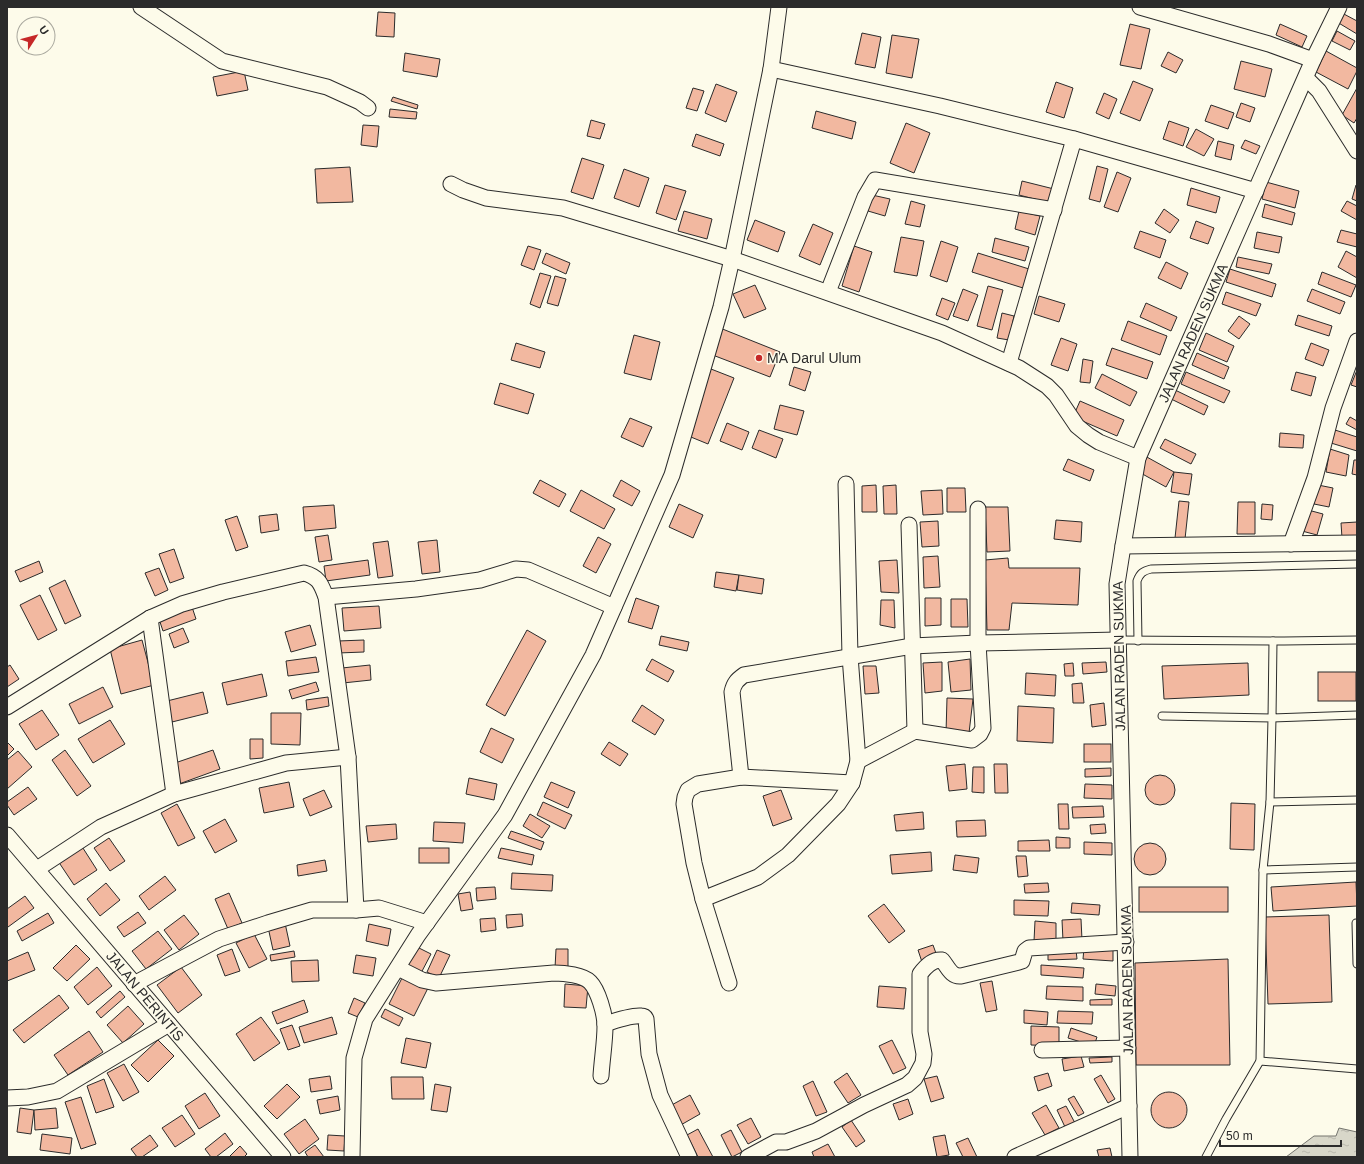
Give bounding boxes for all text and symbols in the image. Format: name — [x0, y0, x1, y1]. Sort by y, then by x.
north arrow — [16, 16, 56, 56]
text: U — [37, 23, 51, 37]
street label: JALAN RADEN SUKMA — [1155, 261, 1231, 405]
place label: MA Darul Ulum — [767, 350, 861, 366]
marker: MA Darul Ulum — [754, 353, 764, 363]
street label: JALAN RADEN SUKMA — [1110, 580, 1128, 731]
street label: JALAN RADEN SUKMA — [1118, 904, 1136, 1055]
street label: JALAN PERINTIS — [103, 948, 187, 1044]
scale bar — [1220, 1122, 1341, 1148]
text: 50 m — [1226, 1129, 1253, 1143]

